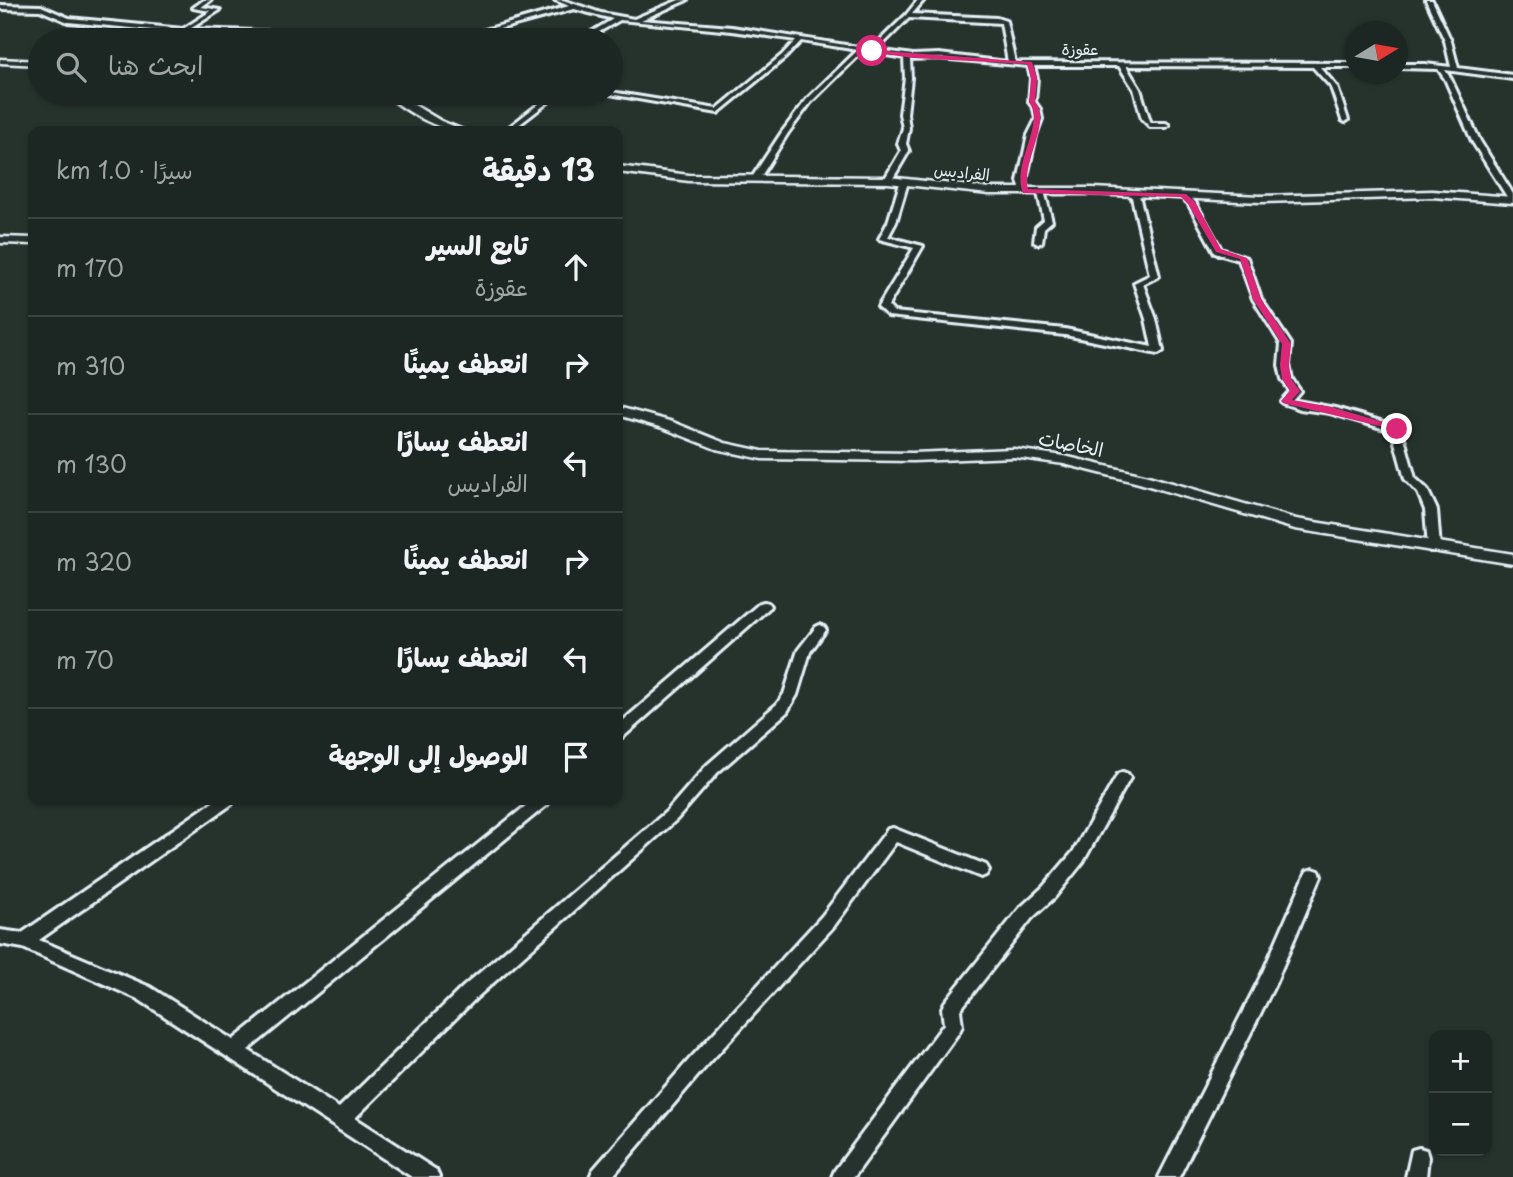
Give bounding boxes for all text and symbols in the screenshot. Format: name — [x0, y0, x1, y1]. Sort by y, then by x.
north arrow — [1345, 21, 1408, 84]
search box — [28, 28, 623, 105]
route start — [856, 35, 887, 66]
street label: عقوزة — [1061, 36, 1099, 60]
text: ابحث هنا — [108, 45, 203, 84]
icon: search — [52, 48, 90, 86]
text: 13 دقيقة — [482, 146, 595, 191]
text: سيرًا · 1.0 km — [56, 152, 193, 187]
street label: الفراديس — [933, 156, 991, 186]
text: تابع السير — [427, 225, 528, 264]
icon: ahead — [557, 248, 595, 286]
text: 170 m — [56, 250, 124, 285]
text: عقوزة — [475, 269, 528, 304]
text: انعطف يمينًا — [404, 343, 528, 382]
icon: right — [557, 346, 595, 384]
text: 310 m — [56, 348, 125, 383]
route end — [1381, 413, 1412, 444]
text: انعطف يسارًا — [397, 421, 528, 460]
street label: الخاصات — [1036, 423, 1106, 463]
icon: left — [557, 444, 595, 482]
text: 130 m — [56, 446, 127, 481]
text: الفراديس — [447, 465, 528, 500]
text: انعطف يمينًا — [404, 539, 528, 578]
icon: right — [557, 542, 595, 580]
text: 320 m — [56, 544, 132, 579]
text: انعطف يسارًا — [397, 637, 528, 676]
icon: left — [557, 640, 595, 678]
text: 70 m — [56, 642, 114, 677]
text: الوصول إلى الوجهة — [329, 735, 528, 774]
icon: arrive — [557, 738, 595, 776]
map controls — [1429, 1030, 1492, 1156]
button: + — [1429, 1030, 1492, 1093]
button: − — [1429, 1093, 1492, 1156]

